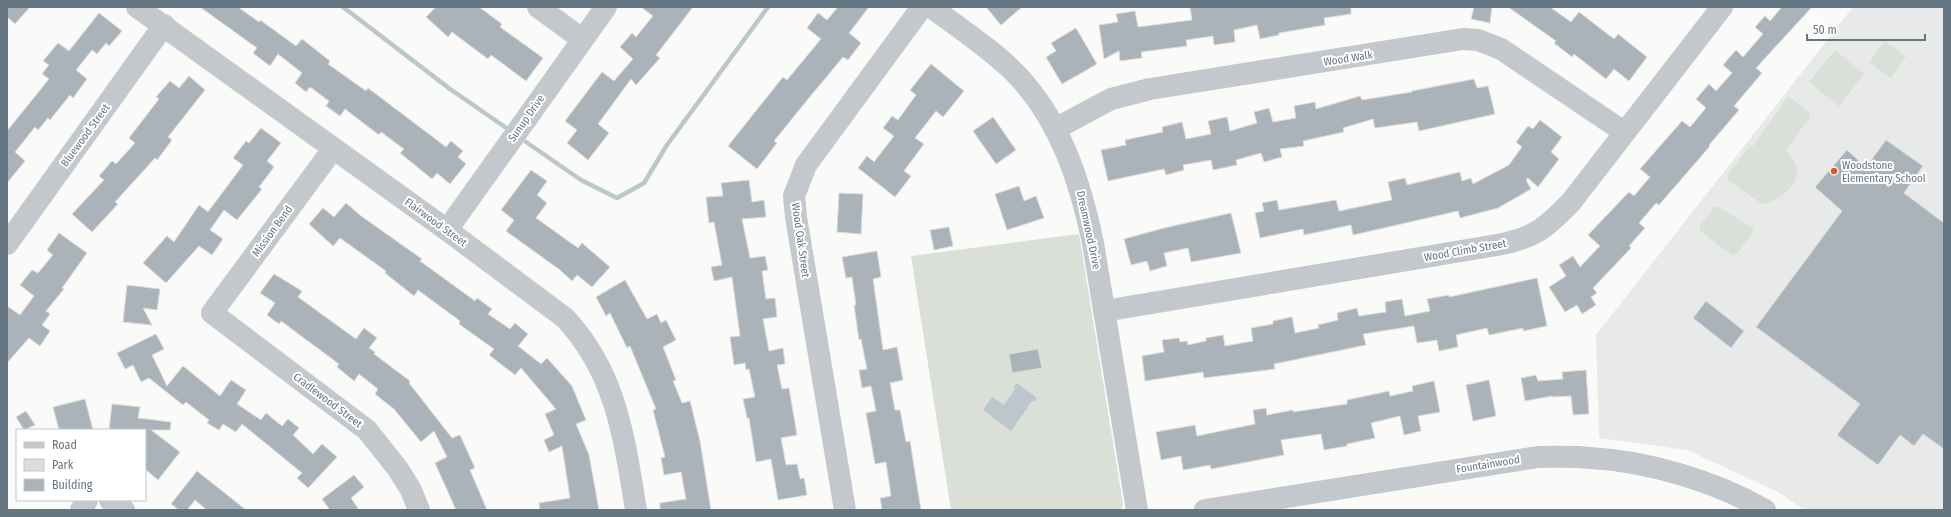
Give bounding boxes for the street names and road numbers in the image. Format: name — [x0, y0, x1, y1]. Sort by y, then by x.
street label: Wood Walk — [1323, 48, 1374, 69]
street label: Sunup Drive — [505, 92, 547, 144]
street label: Bluewood Street — [58, 101, 113, 169]
street label: Dreamwood Drive — [1074, 190, 1103, 270]
street label: Flairwood Street — [402, 195, 470, 250]
street label: Wood Oak Street — [789, 202, 812, 279]
street label: Mission Bend — [250, 203, 295, 259]
street label: Wood Climb Street — [1423, 237, 1508, 264]
street label: Cradlewood Street — [291, 370, 365, 431]
street label: Fountainwood — [1455, 453, 1521, 476]

